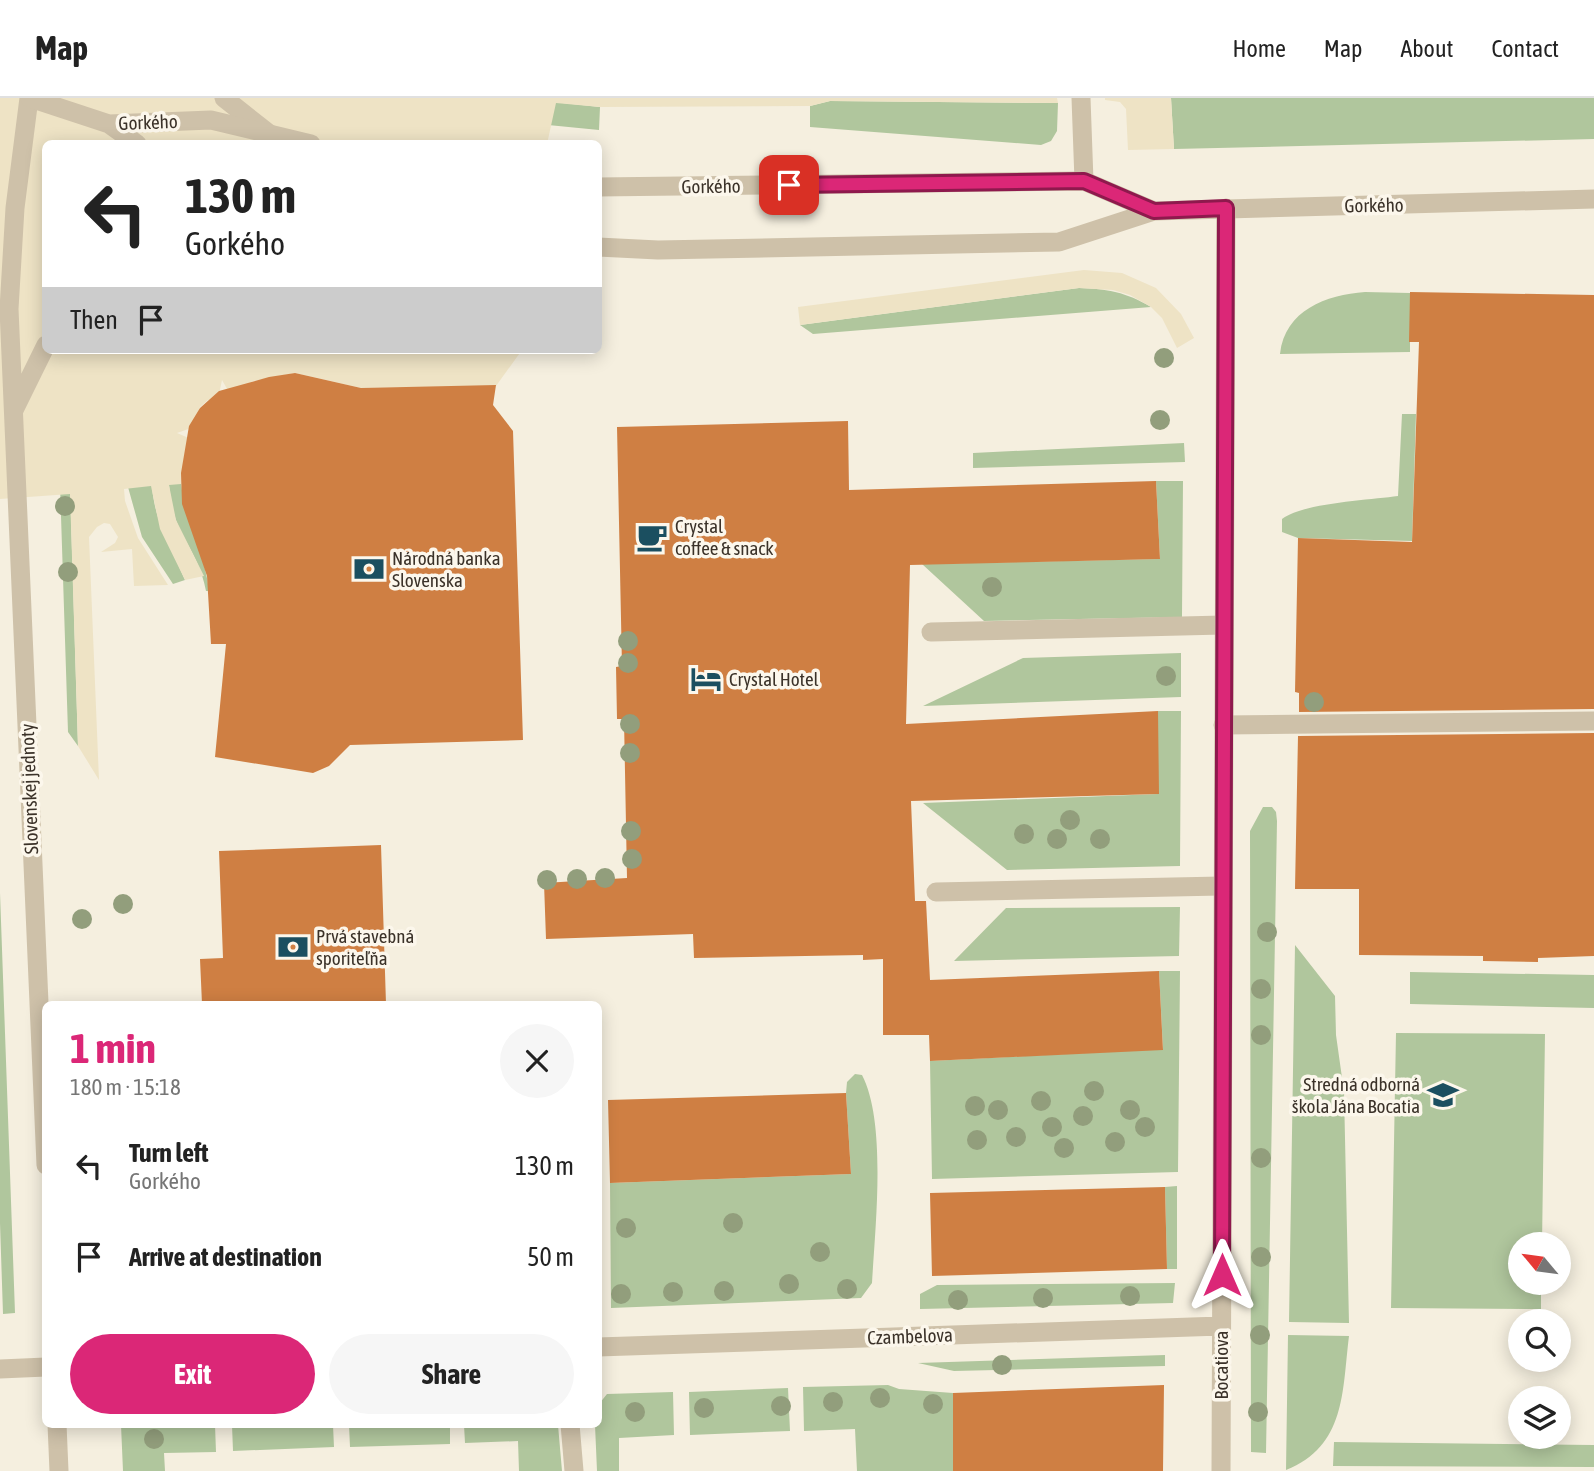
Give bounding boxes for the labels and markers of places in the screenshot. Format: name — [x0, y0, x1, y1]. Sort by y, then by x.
pin — [759, 155, 819, 215]
place label: Crystal coffee & snack — [675, 515, 774, 559]
cafe icon: Crystal coffee & snack — [635, 520, 669, 554]
place label: Národná banka Slovenska — [392, 547, 501, 591]
bank icon: Národná banka Slovenska — [352, 552, 386, 586]
hotel icon: Crystal Hotel — [689, 662, 723, 696]
place label: Crystal Hotel — [729, 668, 819, 690]
place label: Prvá stavebná sporiteľňa — [316, 925, 414, 969]
bank icon: Prvá stavebná sporiteľňa — [276, 930, 310, 964]
place label: Stredná odborná škola Jána Bocatia — [1292, 1073, 1420, 1117]
school or university icon: Stredná odborná škola Jána Bocatia — [1426, 1078, 1460, 1112]

